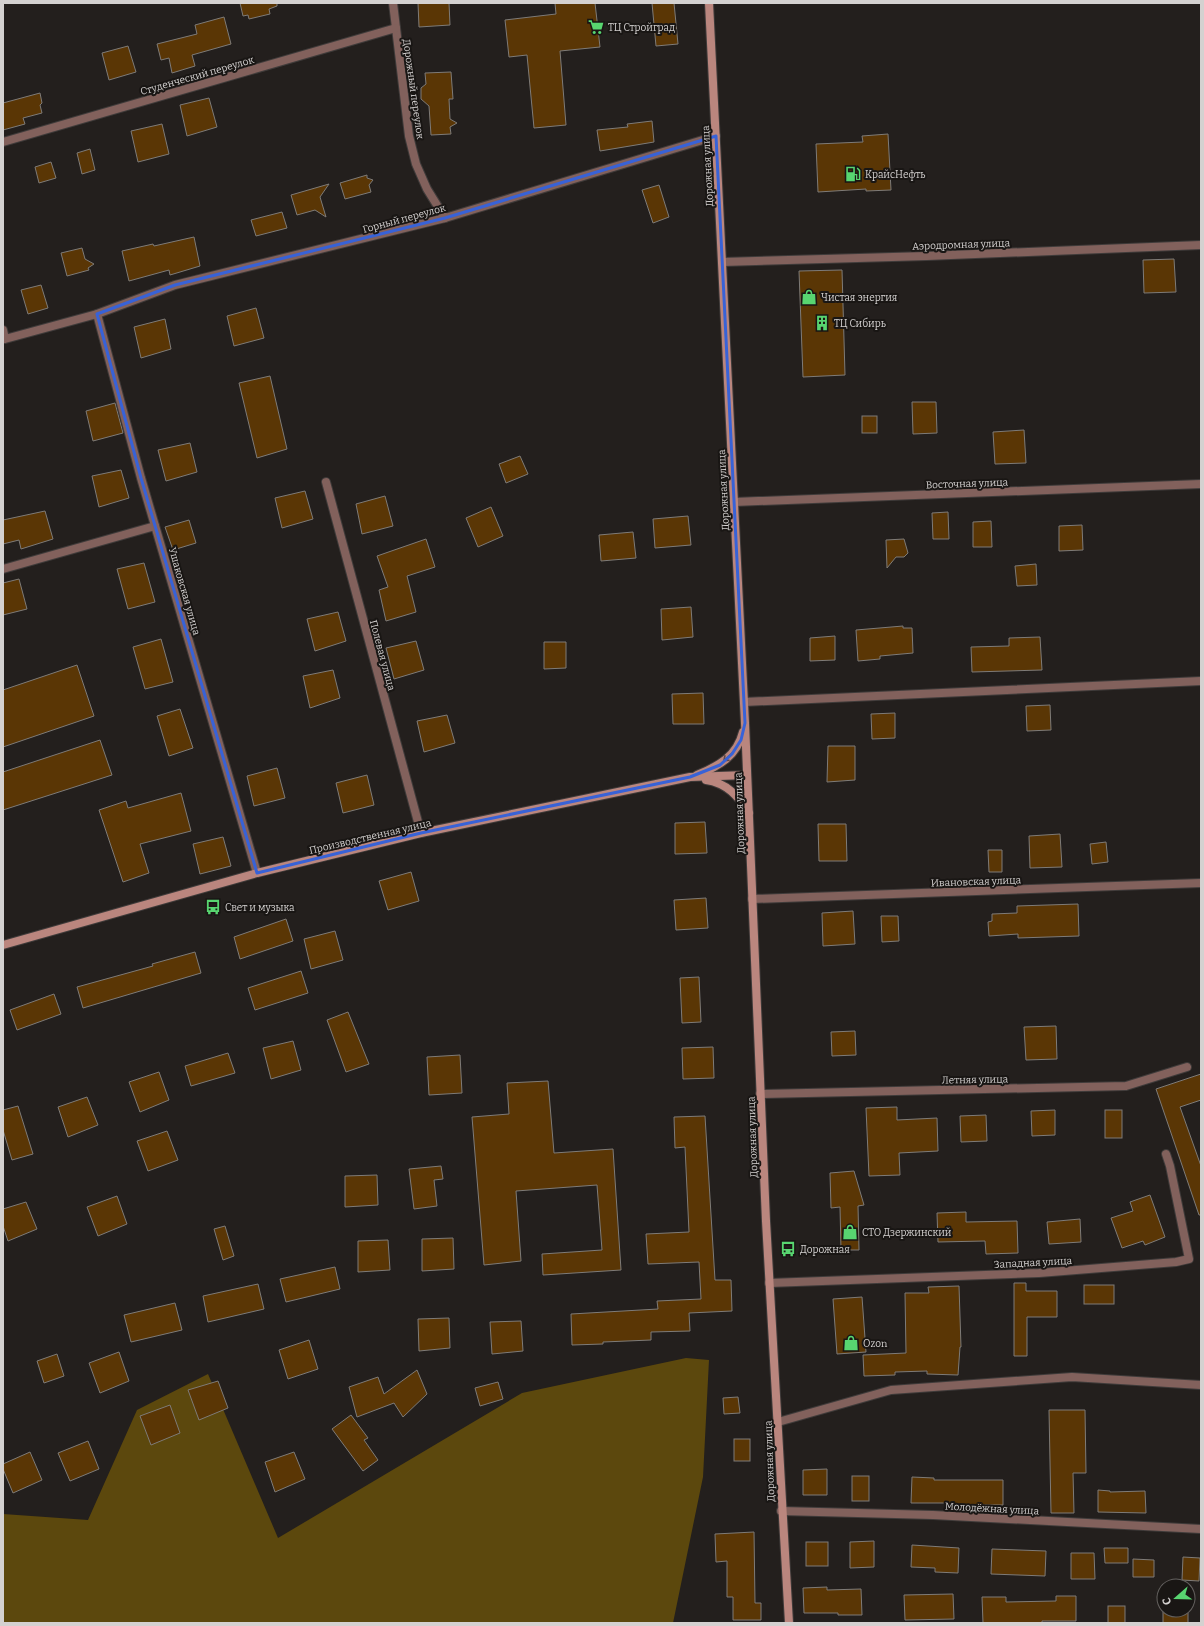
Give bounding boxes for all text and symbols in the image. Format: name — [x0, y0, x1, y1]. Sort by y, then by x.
supermarket icon: ТЦ Стройград — [587, 18, 605, 36]
place label: ТЦ Стройград — [608, 22, 675, 34]
street label: Дорожный переулок — [400, 38, 426, 140]
street label: Студенческий переулок — [139, 54, 256, 98]
street label: Дорожная улица — [700, 125, 716, 207]
fuel station icon: КрайсНефть — [844, 165, 862, 183]
place label: КрайсНефть — [865, 169, 925, 181]
street label: Горный переулок — [361, 202, 447, 236]
street label: Аэродромная улица — [912, 237, 1011, 253]
shop icon: Чистая энергия — [800, 288, 818, 306]
place label: Чистая энергия — [821, 292, 898, 304]
building icon: ТЦ Сибирь — [813, 314, 831, 332]
place label: ТЦ Сибирь — [834, 317, 886, 330]
street label: Дорожная улица — [716, 449, 732, 531]
street label: Восточная улица — [926, 477, 1009, 491]
street label: Ушаковская улица — [166, 546, 202, 637]
street label: Полевая улица — [367, 619, 397, 692]
one-way arrow — [723, 753, 733, 762]
street label: Дорожная улица — [733, 772, 747, 854]
street label: Производственная улица — [308, 817, 433, 857]
street label: Ивановская улица — [931, 874, 1022, 890]
bus stop icon: Свет и музыка — [204, 898, 222, 916]
place label: Свет и музыка — [225, 902, 295, 914]
street label: Летняя улица — [942, 1073, 1009, 1087]
street label: Дорожная улица — [746, 1096, 760, 1178]
shop icon: СТО Дзержинский — [841, 1223, 859, 1241]
place label: СТО Дзержинский — [862, 1227, 952, 1239]
bus stop icon: Дорожная — [779, 1240, 797, 1258]
place label: Дорожная — [800, 1244, 850, 1256]
street label: Западная улица — [994, 1255, 1073, 1271]
shop icon: Ozon — [842, 1334, 860, 1352]
place label: Ozon — [863, 1338, 888, 1350]
street label: Дорожная улица — [763, 1420, 777, 1502]
street label: Молодёжная улица — [945, 1501, 1040, 1517]
north arrow — [1156, 1578, 1196, 1618]
text: С — [1160, 1596, 1174, 1607]

